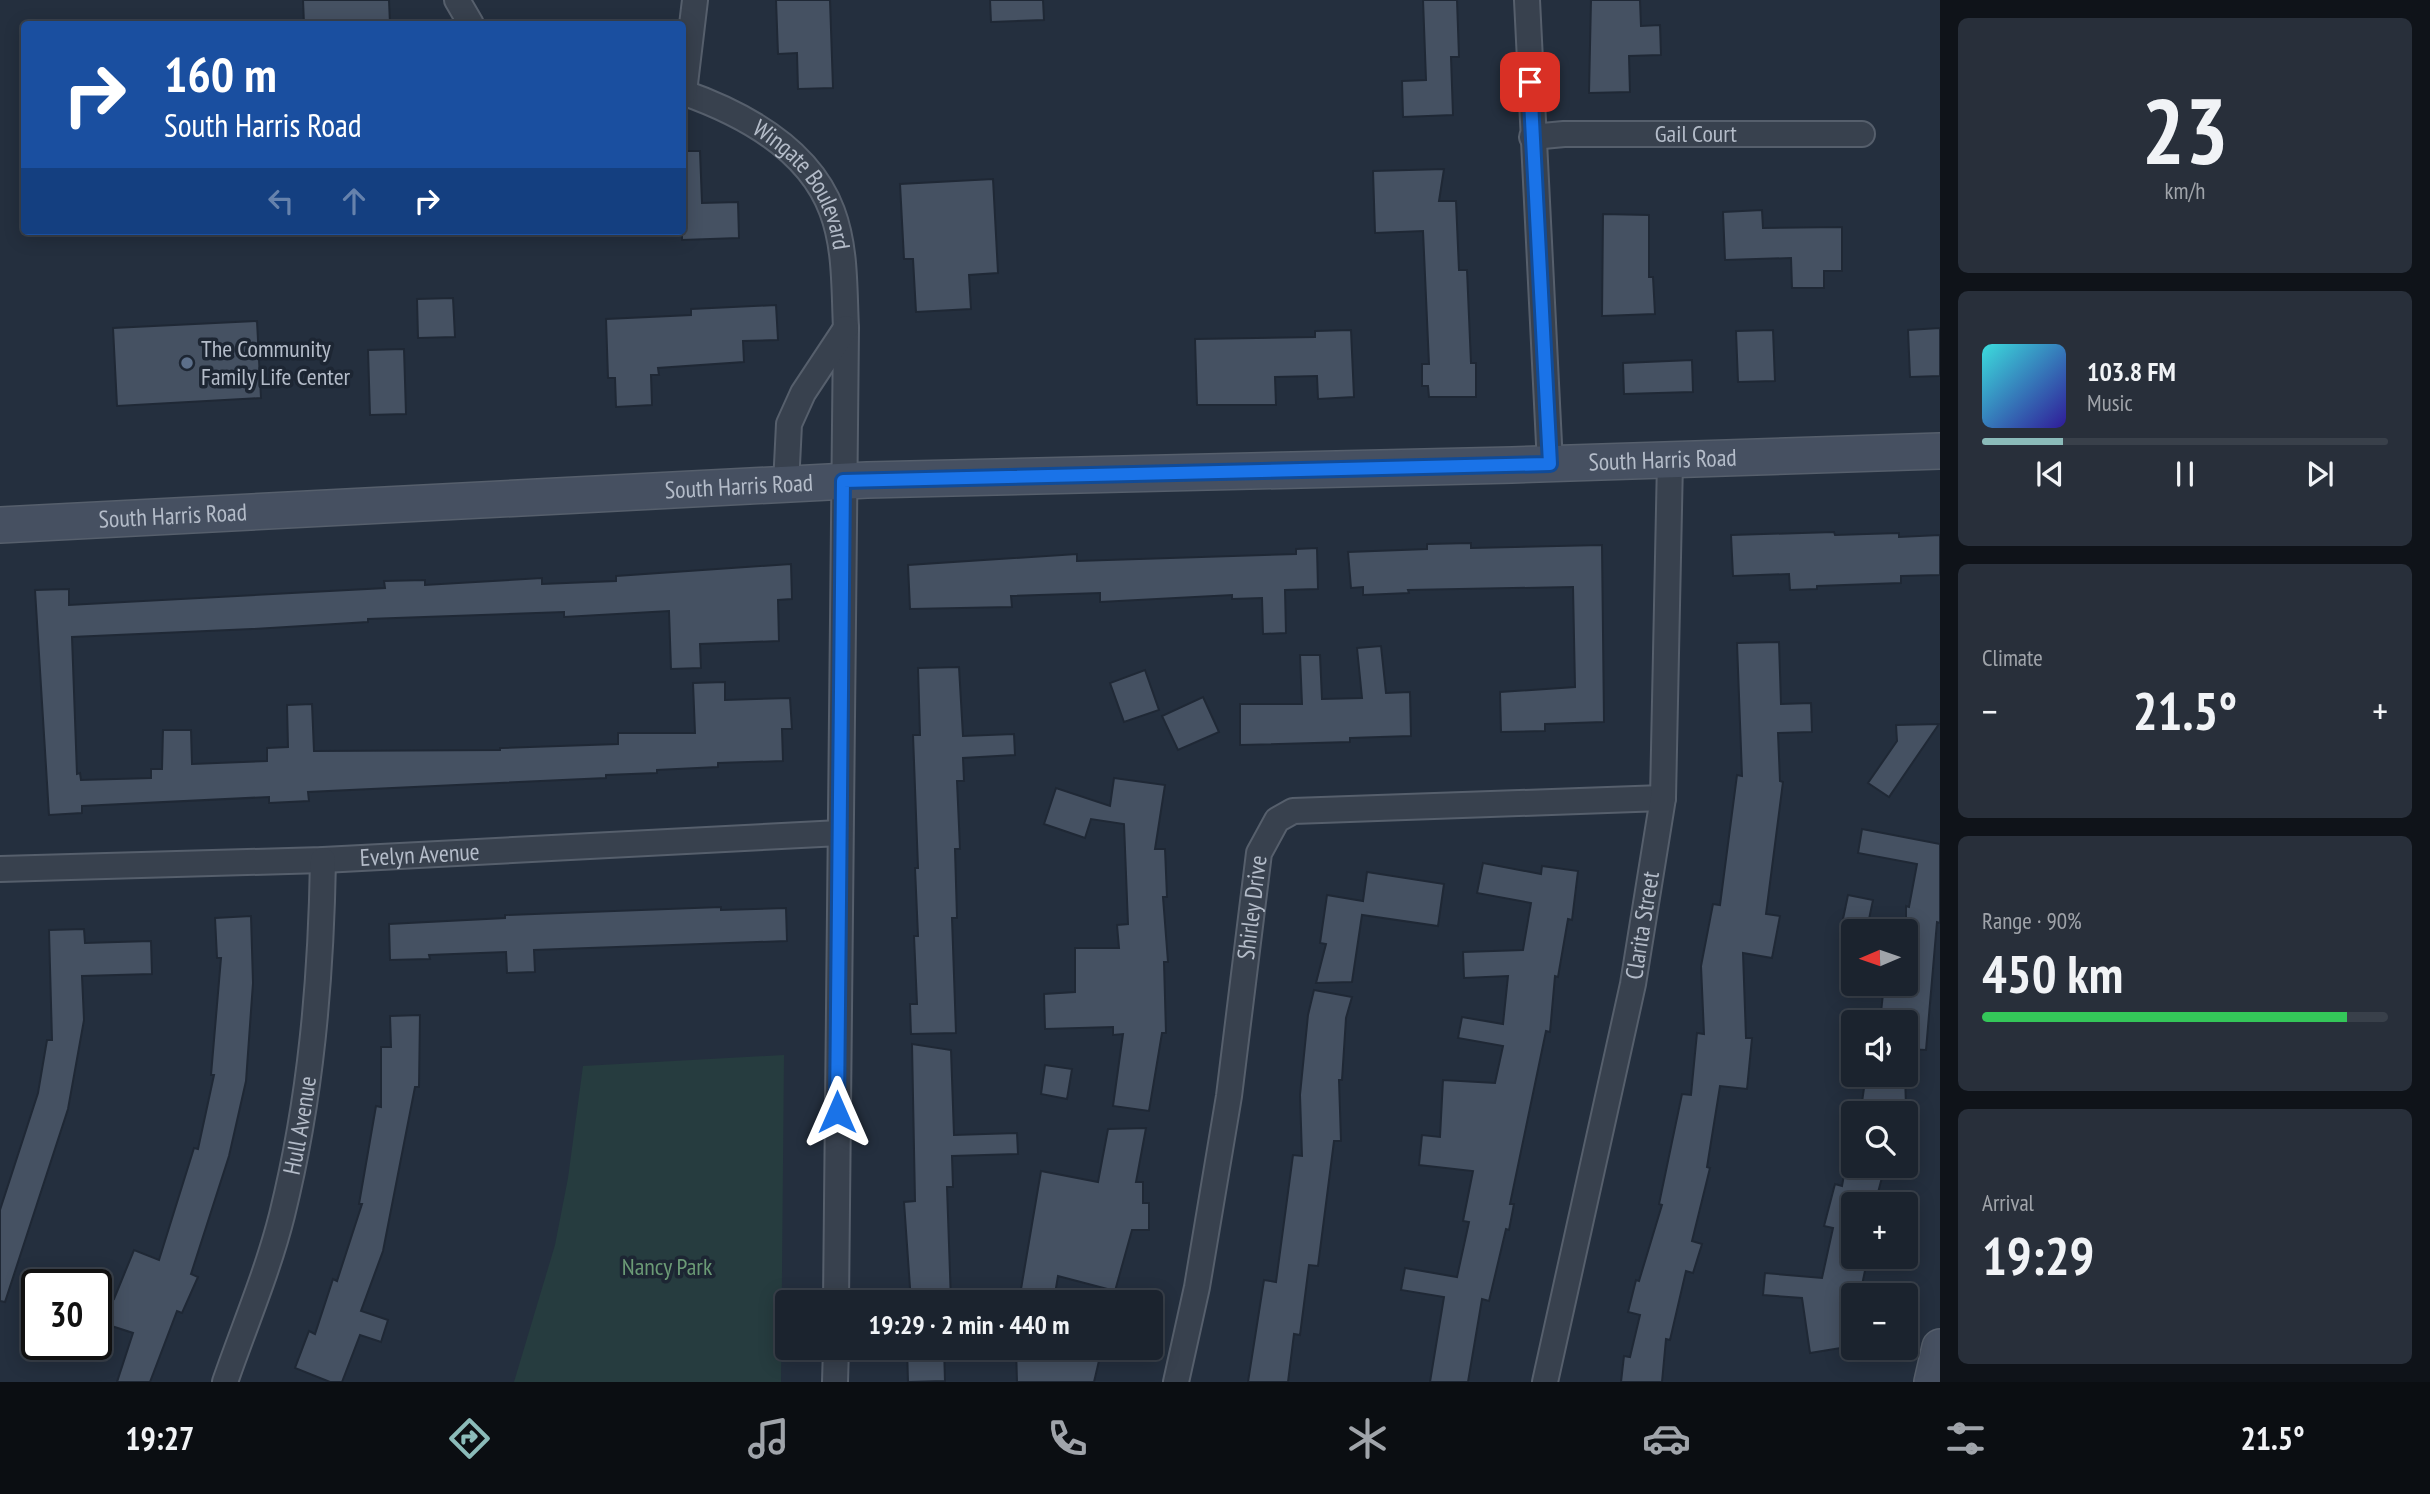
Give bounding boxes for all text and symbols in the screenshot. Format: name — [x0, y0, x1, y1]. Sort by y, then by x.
text: 160 m — [164, 42, 277, 106]
icon: right — [49, 49, 140, 140]
pin — [1500, 52, 1560, 112]
icon: arrive — [1511, 63, 1549, 101]
text: 23 — [2142, 71, 2229, 189]
text: South Harris Road — [164, 104, 362, 146]
street label: Wingate Boulevard — [747, 112, 857, 252]
street label: Gail Court — [1655, 118, 1737, 149]
text: km/h — [2165, 176, 2205, 205]
icon: left — [262, 182, 300, 220]
icon: ahead — [335, 182, 373, 220]
icon: right — [408, 182, 446, 220]
place label: The Community Family Life Center — [201, 333, 351, 392]
marker: The Community Family Life Center — [179, 355, 195, 371]
text: 103.8 FM — [2087, 355, 2176, 388]
text: Music — [2087, 388, 2133, 417]
street label: South Harris Road — [1588, 442, 1737, 477]
icon: previous — [2031, 455, 2069, 493]
icon: pause — [2166, 455, 2204, 493]
icon: next — [2301, 455, 2339, 493]
street label: South Harris Road — [664, 467, 814, 505]
street label: South Harris Road — [98, 496, 248, 535]
text: Climate — [1982, 643, 2043, 672]
text: 21.5° — [2133, 677, 2237, 744]
text: − — [1982, 686, 1998, 735]
text: + — [2372, 686, 2388, 735]
street label: Evelyn Avenue — [359, 836, 480, 873]
street label: Shirley Drive — [1230, 853, 1274, 961]
street label: Clarita Street — [1618, 869, 1666, 982]
text: Range · 90% — [1982, 906, 2082, 935]
north arrow — [1841, 919, 1918, 996]
map controls — [1841, 919, 1918, 1360]
text: 450 km — [1982, 940, 2123, 1007]
button: sound — [1841, 1010, 1918, 1087]
street label: Hull Avenue — [276, 1074, 323, 1177]
position arrow — [800, 1075, 874, 1149]
button: search — [1841, 1101, 1918, 1178]
text: Arrival — [1982, 1188, 2034, 1217]
button: + — [1841, 1192, 1918, 1269]
text: 19:29 — [1982, 1222, 2094, 1289]
park label: Nancy Park — [622, 1251, 713, 1282]
speed limit sign: 30 — [21, 1269, 112, 1360]
button: − — [1841, 1283, 1918, 1360]
text: 19:29 · 2 min · 440 m — [869, 1308, 1069, 1341]
icon: directions — [445, 1414, 494, 1463]
icon: music — [744, 1414, 793, 1463]
icon: phone — [1043, 1414, 1092, 1463]
icon: climate — [1343, 1414, 1392, 1463]
icon: car — [1642, 1414, 1691, 1463]
icon: filters — [1941, 1414, 1990, 1463]
text: 19:27 — [125, 1417, 194, 1459]
text: 21.5° — [2240, 1417, 2305, 1459]

